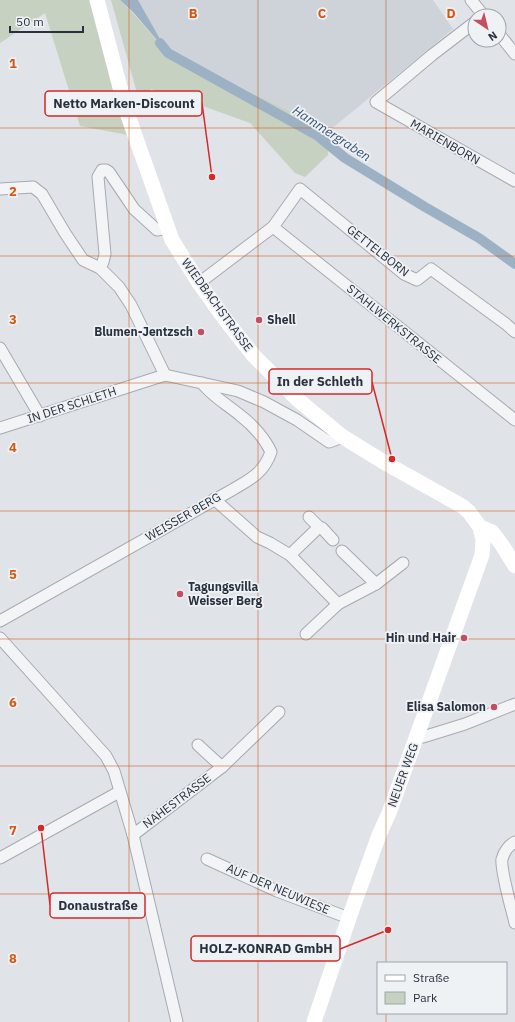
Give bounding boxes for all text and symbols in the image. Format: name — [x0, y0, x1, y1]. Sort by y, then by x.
text: B — [189, 5, 198, 22]
text: C — [318, 5, 327, 22]
text: D — [446, 5, 456, 22]
scale bar — [10, 8, 83, 34]
north arrow — [467, 8, 507, 48]
text: 50 m — [16, 14, 44, 29]
text: N — [485, 28, 500, 44]
text: 1 — [9, 55, 17, 72]
callout: Netto Marken-Discount — [45, 91, 202, 116]
text: Netto Marken-Discount — [53, 95, 195, 112]
water label: Hammergraben — [289, 102, 374, 165]
street label: MARIENBORN — [408, 116, 483, 168]
text: 2 — [9, 183, 17, 200]
street label: GETTELBORN — [344, 222, 412, 280]
street label: WIEDBACHSTRASSE — [179, 255, 256, 354]
street label: STAHLWERKSTRASSE — [344, 281, 445, 366]
text: 3 — [9, 311, 17, 328]
place label: Shell — [267, 312, 296, 327]
marker: Shell — [254, 315, 264, 325]
place label: Blumen-Jentzsch — [94, 324, 193, 339]
marker: Blumen-Jentzsch — [196, 327, 206, 337]
callout: In der Schleth — [269, 369, 372, 394]
text: In der Schleth — [277, 373, 363, 390]
street label: IN DER SCHLETH — [25, 383, 118, 426]
text: 4 — [9, 439, 17, 456]
street label: WEISSER BERG — [142, 489, 223, 544]
text: 5 — [9, 566, 17, 583]
place label: Tagungsvilla Weisser Berg — [188, 579, 262, 608]
marker: Tagungsvilla Weisser Berg — [175, 589, 185, 599]
place label: Hin und Hair — [386, 630, 456, 645]
marker: Hin und Hair — [459, 633, 469, 643]
text: 6 — [9, 694, 17, 711]
place label: Elisa Salomon — [407, 699, 486, 714]
marker: Elisa Salomon — [489, 702, 499, 712]
street label: NEUER WEG — [384, 741, 421, 809]
street label: NAHESTRASSE — [140, 770, 214, 831]
text: 7 — [9, 822, 17, 839]
street label: AUF DER NEUWIESE — [224, 860, 332, 917]
callout: Donaustraße — [50, 893, 145, 918]
text: Donaustraße — [58, 897, 138, 914]
callout: HOLZ-KONRAD GmbH — [191, 936, 340, 961]
text: HOLZ-KONRAD GmbH — [199, 940, 333, 957]
text: 8 — [9, 950, 17, 967]
legend — [377, 962, 507, 1014]
text: Straße — [413, 970, 450, 985]
text: Park — [413, 990, 438, 1005]

